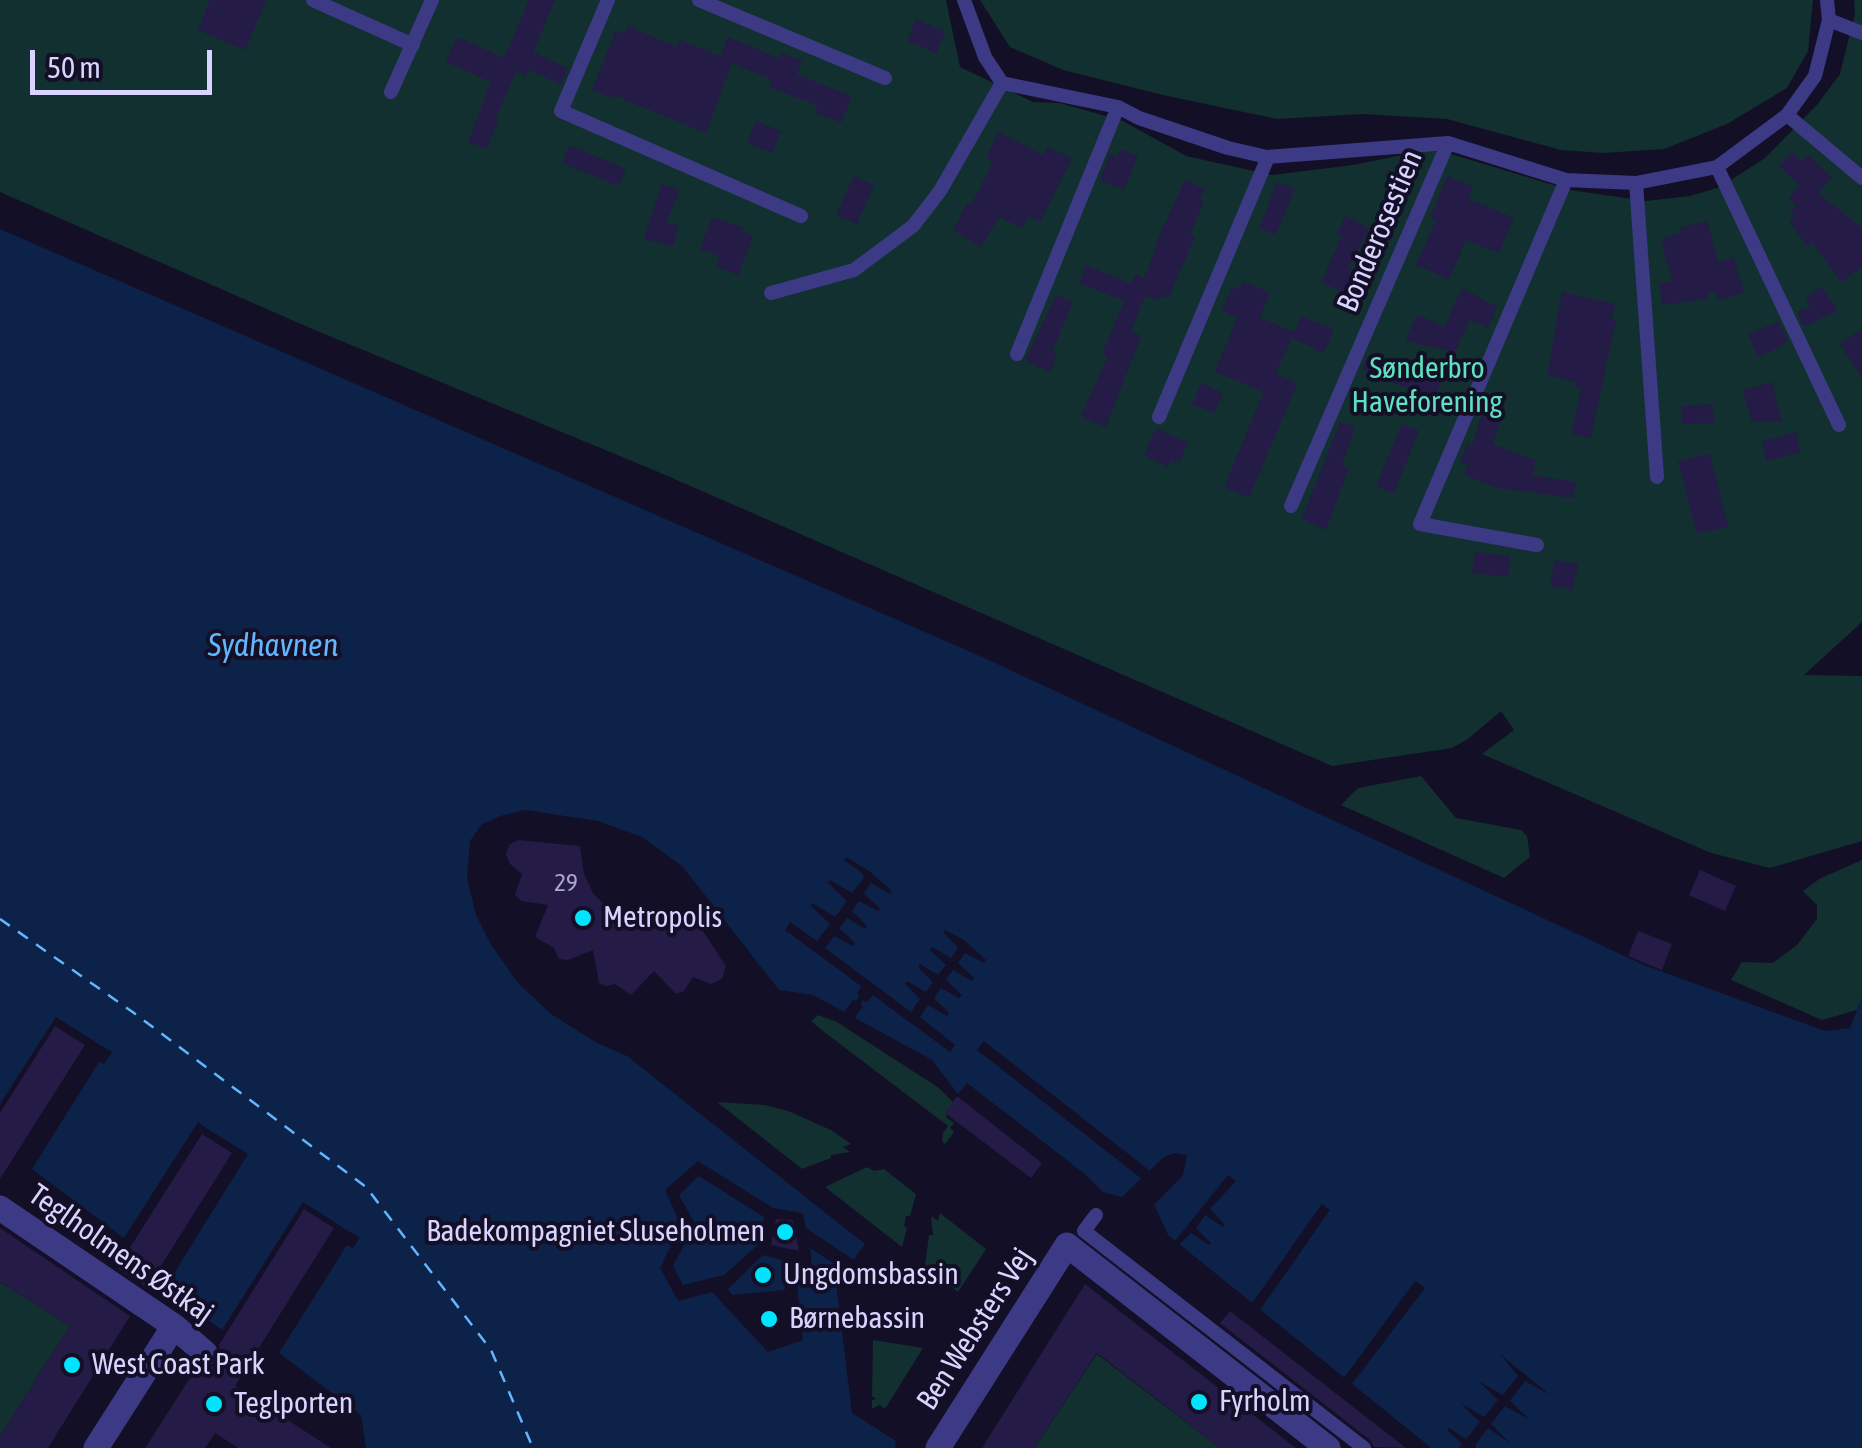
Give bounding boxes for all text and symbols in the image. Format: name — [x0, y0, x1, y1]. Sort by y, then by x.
scale bar — [35, 30, 218, 92]
text: 50 m — [47, 50, 101, 84]
street label: Bonderosestien — [1330, 145, 1430, 317]
park label: Sønderbro Haveforening — [1352, 351, 1502, 422]
water label: Sydhavnen — [208, 627, 338, 665]
house number: 29 — [554, 868, 578, 898]
place label: Metropolis — [603, 900, 722, 936]
marker: Metropolis — [572, 907, 594, 929]
street label: Teglholmens Østkaj — [22, 1177, 220, 1331]
place label: Badekompagniet Sluseholmen — [426, 1214, 765, 1250]
marker: Badekompagniet Sluseholmen — [774, 1221, 796, 1243]
street label: Ben Websters Vej — [909, 1241, 1041, 1417]
place label: Ungdomsbassin — [783, 1257, 959, 1293]
marker: Ungdomsbassin — [752, 1264, 774, 1286]
place label: Børnebassin — [789, 1301, 925, 1337]
marker: Børnebassin — [758, 1308, 780, 1330]
place label: West Coast Park — [92, 1347, 265, 1383]
marker: West Coast Park — [61, 1354, 83, 1376]
place label: Fyrholm — [1219, 1384, 1310, 1420]
place label: Teglporten — [234, 1386, 353, 1422]
marker: Fyrholm — [1188, 1391, 1210, 1413]
marker: Teglporten — [203, 1393, 225, 1415]

